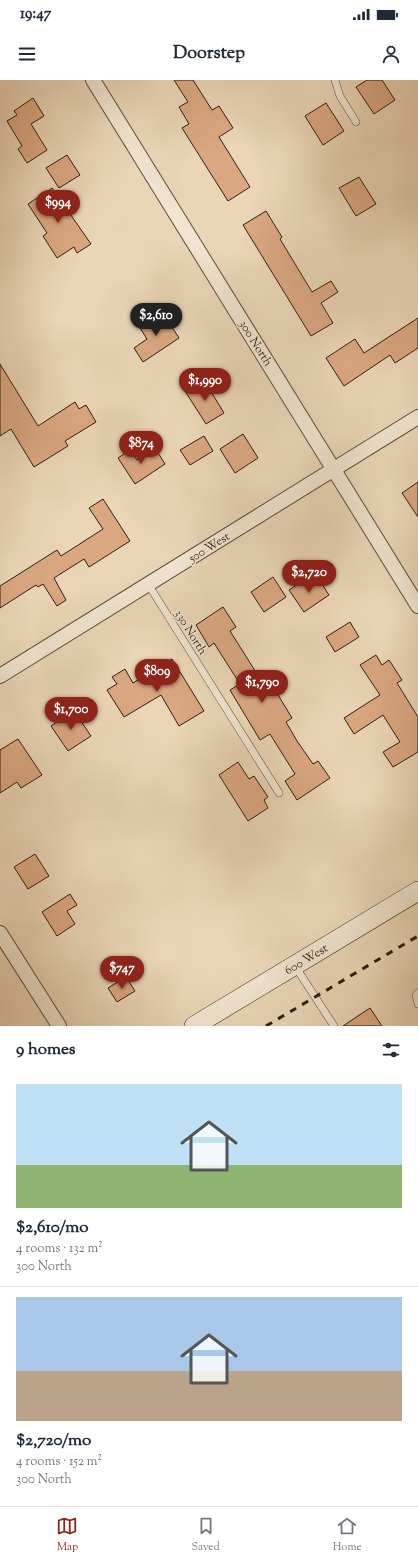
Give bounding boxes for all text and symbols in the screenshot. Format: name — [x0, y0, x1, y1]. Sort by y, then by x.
text: 19:47 — [20, 4, 51, 25]
text: Doorstep — [173, 41, 245, 67]
icon: menu — [16, 43, 38, 65]
icon: person — [380, 43, 402, 65]
pin: $994 — [34, 190, 82, 224]
text: $994 — [45, 194, 71, 212]
pin: $2,610 — [123, 303, 189, 337]
text: $2,610 — [139, 307, 173, 325]
street label: 300 North — [234, 317, 276, 370]
pin: $1,990 — [172, 368, 238, 402]
text: $1,990 — [188, 372, 222, 390]
pin: $874 — [117, 431, 165, 465]
text: $874 — [128, 435, 154, 453]
street label: 500 West — [184, 528, 234, 568]
pin: $2,720 — [276, 560, 342, 594]
text: $2,720 — [291, 564, 327, 582]
street label: 330 North — [169, 607, 211, 659]
pin: $809 — [133, 659, 181, 693]
text: $809 — [144, 663, 170, 681]
pin: $1,790 — [229, 670, 295, 704]
text: $1,790 — [245, 674, 279, 692]
pin: $1,700 — [38, 697, 104, 731]
text: $1,700 — [54, 701, 88, 719]
street label: 600 West — [281, 940, 332, 980]
pin: $747 — [98, 956, 146, 990]
text: $747 — [109, 960, 135, 978]
text: 9 homes — [16, 1038, 75, 1062]
icon: filters — [380, 1039, 402, 1061]
icon: home — [173, 1110, 245, 1182]
text: $2,610/mo — [16, 1216, 89, 1240]
text: 4 rooms · 132 m² — [16, 1240, 103, 1258]
text: 300 North — [16, 1258, 72, 1276]
icon: home — [173, 1323, 245, 1395]
text: $2,720/mo — [16, 1429, 91, 1453]
text: 4 rooms · 152 m² — [16, 1453, 102, 1471]
text: 300 North — [16, 1471, 72, 1489]
tab: Map — [56, 1515, 78, 1555]
tab: Saved — [191, 1515, 220, 1555]
tab: Home — [333, 1515, 362, 1555]

